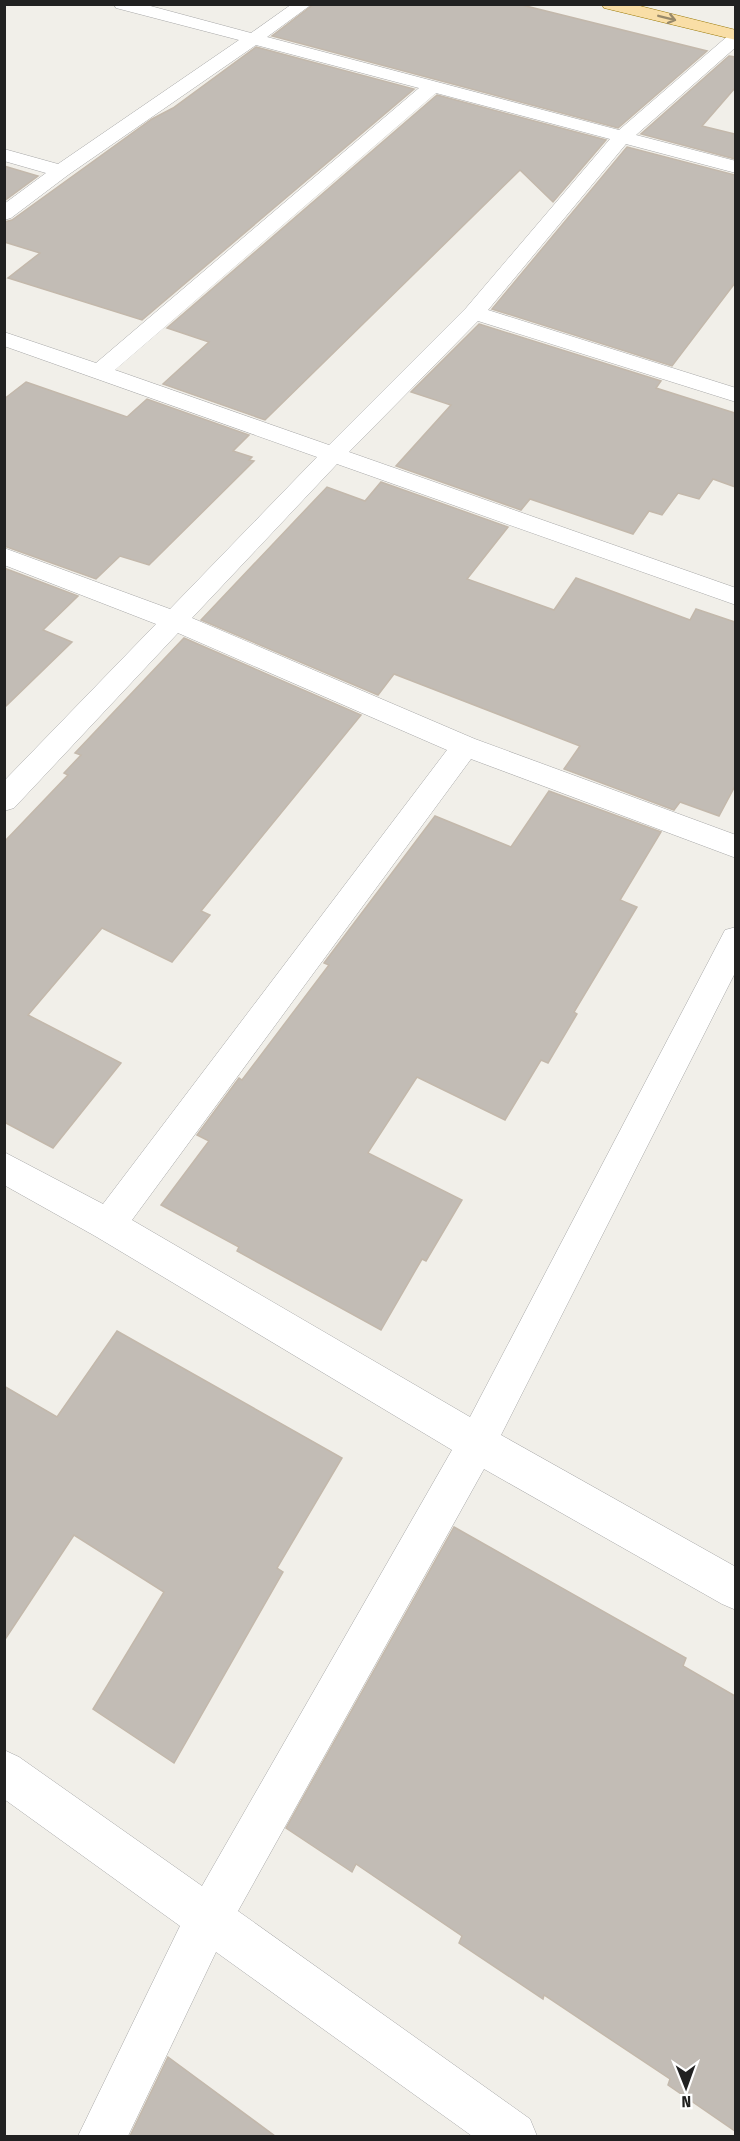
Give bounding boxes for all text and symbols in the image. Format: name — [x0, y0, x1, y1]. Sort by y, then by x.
one-way arrow — [657, 13, 676, 25]
north arrow — [656, 2057, 716, 2117]
text: N — [681, 2092, 691, 2111]

